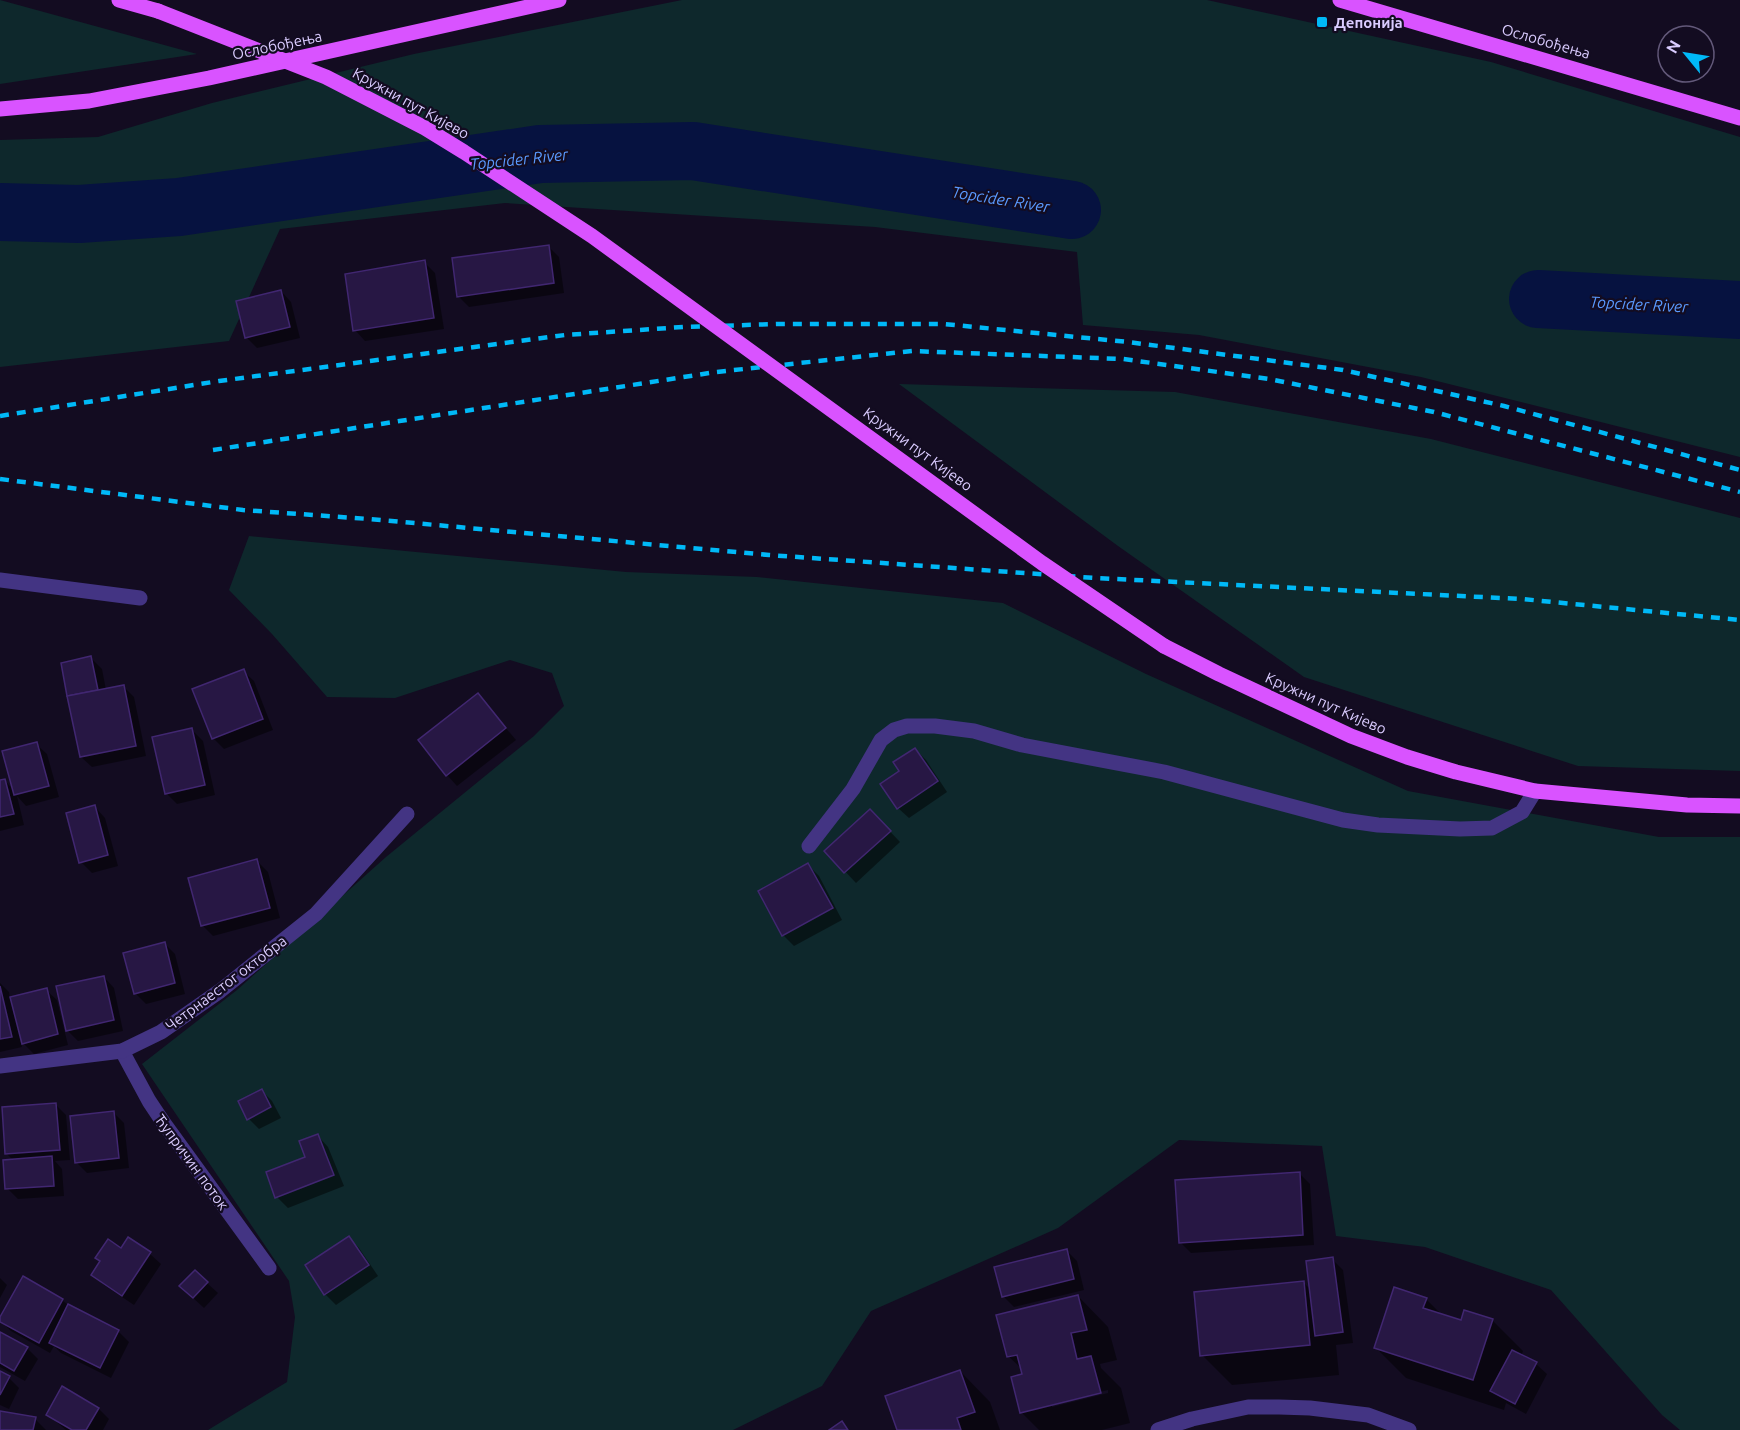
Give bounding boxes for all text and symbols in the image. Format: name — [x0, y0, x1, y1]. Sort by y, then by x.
place label: Депонија — [1334, 14, 1403, 31]
marker: Депонија — [1315, 15, 1329, 29]
street label: Ослобођења — [1500, 20, 1592, 62]
north arrow — [1656, 24, 1716, 84]
street label: Ослобођења — [231, 27, 323, 63]
text: N — [1662, 37, 1684, 56]
street label: Кружни пут Кијево — [350, 64, 472, 142]
water label: Topcider River — [469, 145, 570, 173]
water label: Topcider River — [951, 182, 1052, 216]
water label: Topcider River — [1589, 292, 1690, 316]
street label: Кружни пут Кијево — [860, 404, 976, 494]
street label: Кружни пут Кијево — [1263, 669, 1389, 737]
street label: Четрнаестог октобра — [162, 932, 290, 1034]
street label: Ћупричин поток — [152, 1111, 232, 1213]

